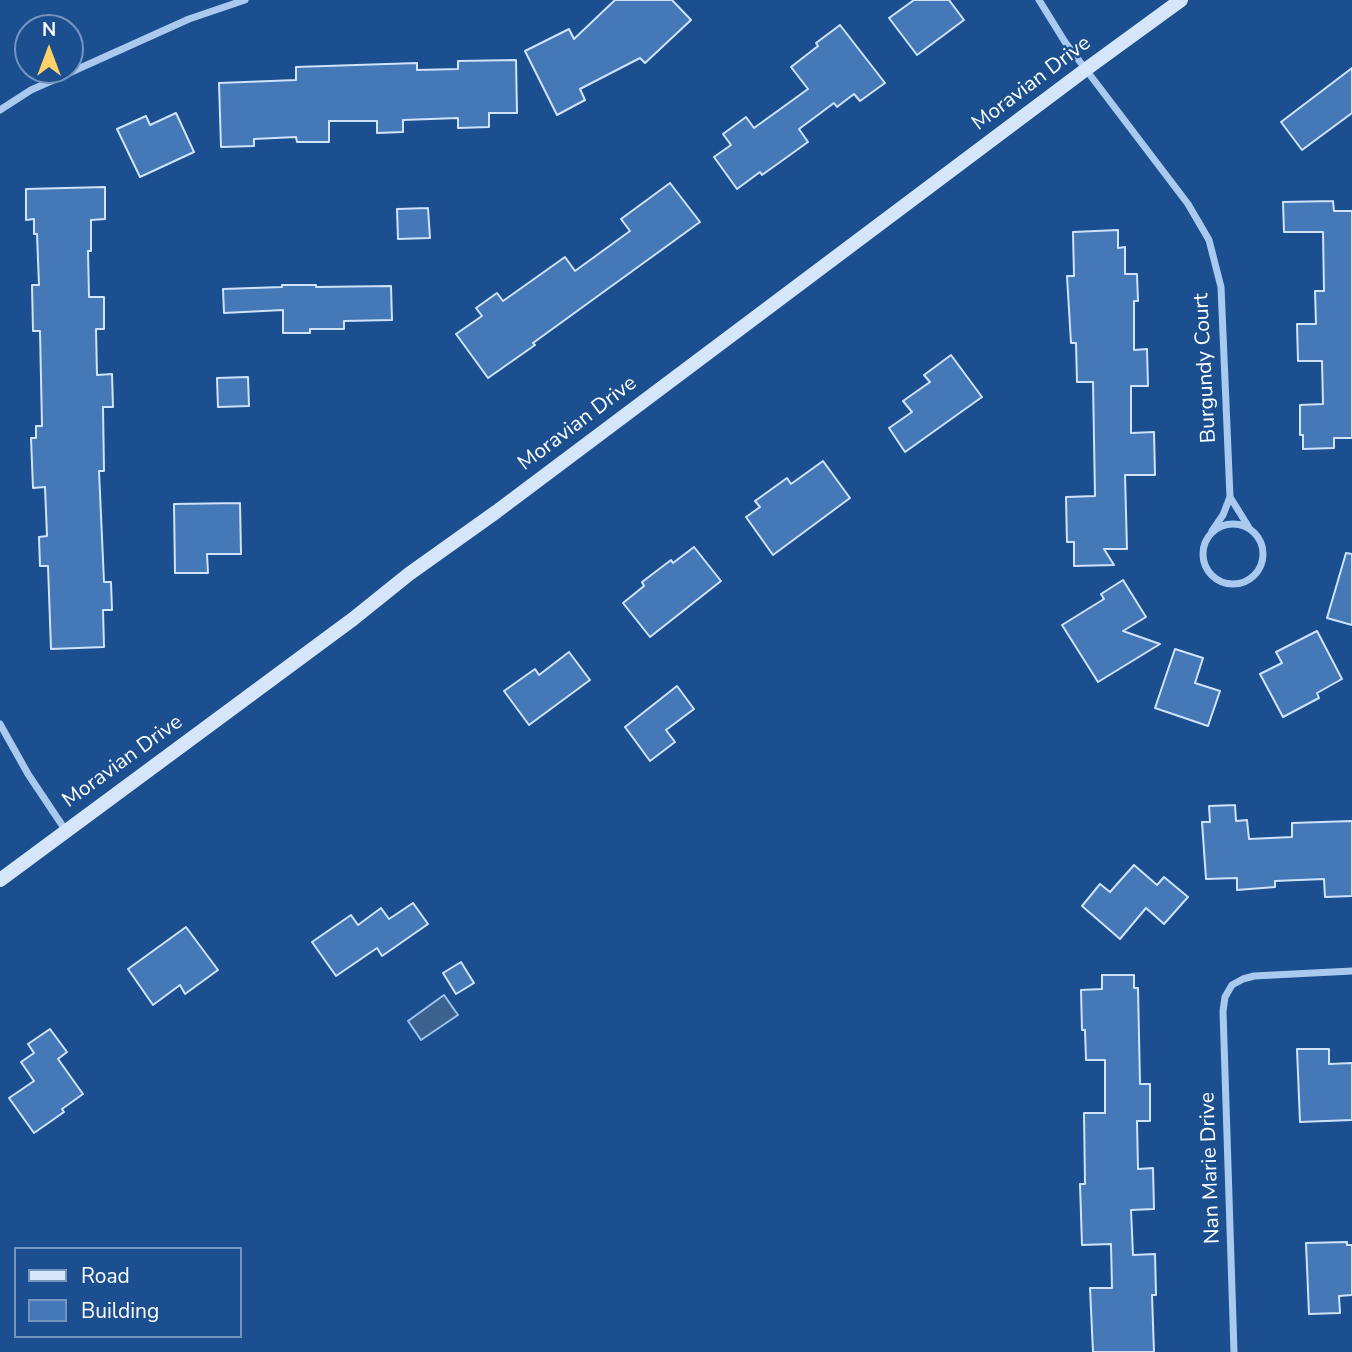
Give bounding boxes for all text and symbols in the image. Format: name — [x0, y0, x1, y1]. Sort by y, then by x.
north arrow — [14, 14, 84, 84]
text: N — [42, 17, 56, 43]
street label: Moravian Drive — [968, 31, 1096, 137]
street label: Burgundy Court — [1189, 292, 1223, 444]
street label: Moravian Drive — [514, 371, 642, 477]
street label: Moravian Drive — [58, 710, 188, 814]
street label: Nan Marie Drive — [1196, 1092, 1226, 1244]
legend — [14, 1247, 242, 1338]
text: Road — [81, 1262, 130, 1290]
text: Building — [81, 1297, 159, 1325]

